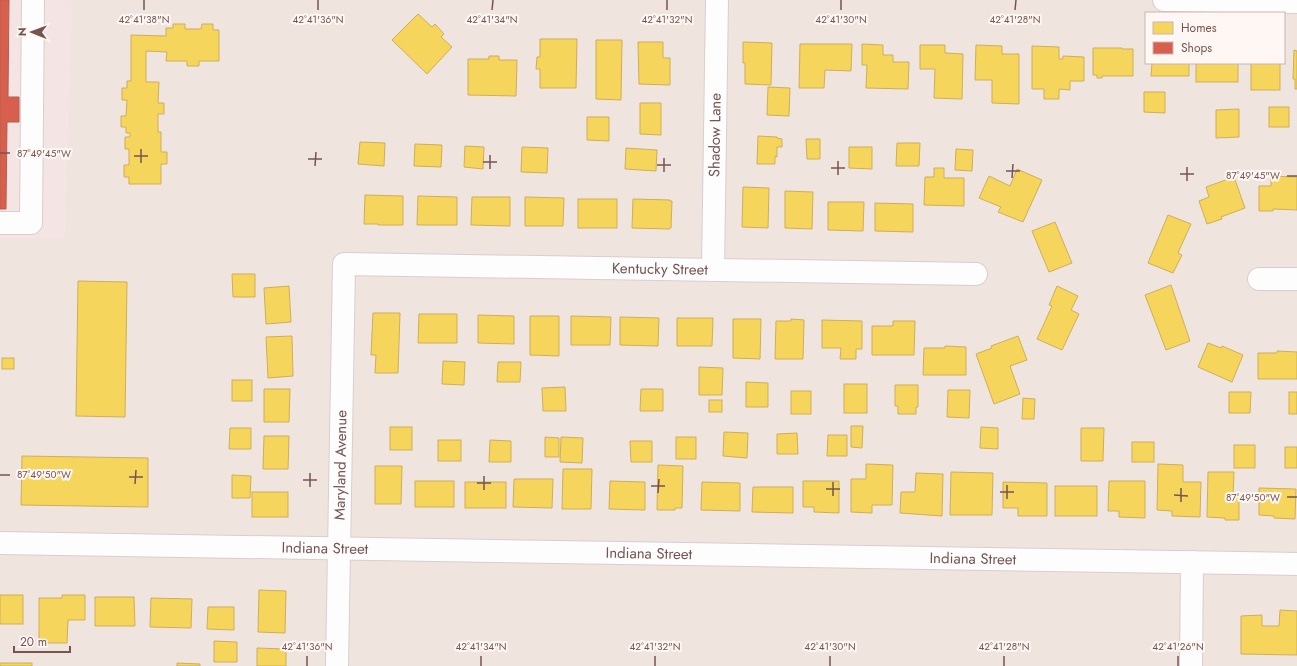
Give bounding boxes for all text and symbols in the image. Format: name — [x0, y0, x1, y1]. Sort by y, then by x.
north arrow — [12, 12, 52, 52]
text: 42°41'38"N — [119, 12, 169, 27]
text: 42°41'36"N — [292, 12, 344, 27]
text: 42°41'34"N — [466, 12, 518, 27]
text: 42°41'32"N — [641, 12, 693, 27]
text: 42°41'30"N — [815, 12, 867, 27]
text: 42°41'28"N — [989, 12, 1041, 27]
legend — [1145, 12, 1285, 64]
text: Homes — [1181, 19, 1217, 37]
text: N — [14, 27, 30, 36]
text: Shops — [1181, 39, 1212, 57]
street label: Shadow Lane — [703, 92, 727, 177]
text: 87°49'45"W — [17, 146, 71, 161]
text: 87°49'45"W — [1226, 168, 1280, 183]
street label: Kentucky Street — [612, 257, 709, 281]
street label: Maryland Avenue — [329, 410, 352, 520]
text: 87°49'50"W — [17, 467, 71, 482]
text: 87°49'50"W — [1226, 490, 1280, 505]
street label: Indiana Street — [281, 537, 369, 560]
street label: Indiana Street — [605, 542, 693, 565]
street label: Indiana Street — [929, 547, 1017, 570]
scale bar — [14, 628, 70, 654]
text: 20 m — [20, 633, 47, 651]
text: 42°41'36"N — [281, 639, 333, 654]
text: 42°41'34"N — [455, 639, 507, 654]
text: 42°41'32"N — [629, 639, 681, 654]
text: 42°41'30"N — [804, 639, 856, 654]
text: 42°41'28"N — [978, 639, 1030, 654]
text: 42°41'26"N — [1152, 639, 1204, 654]

